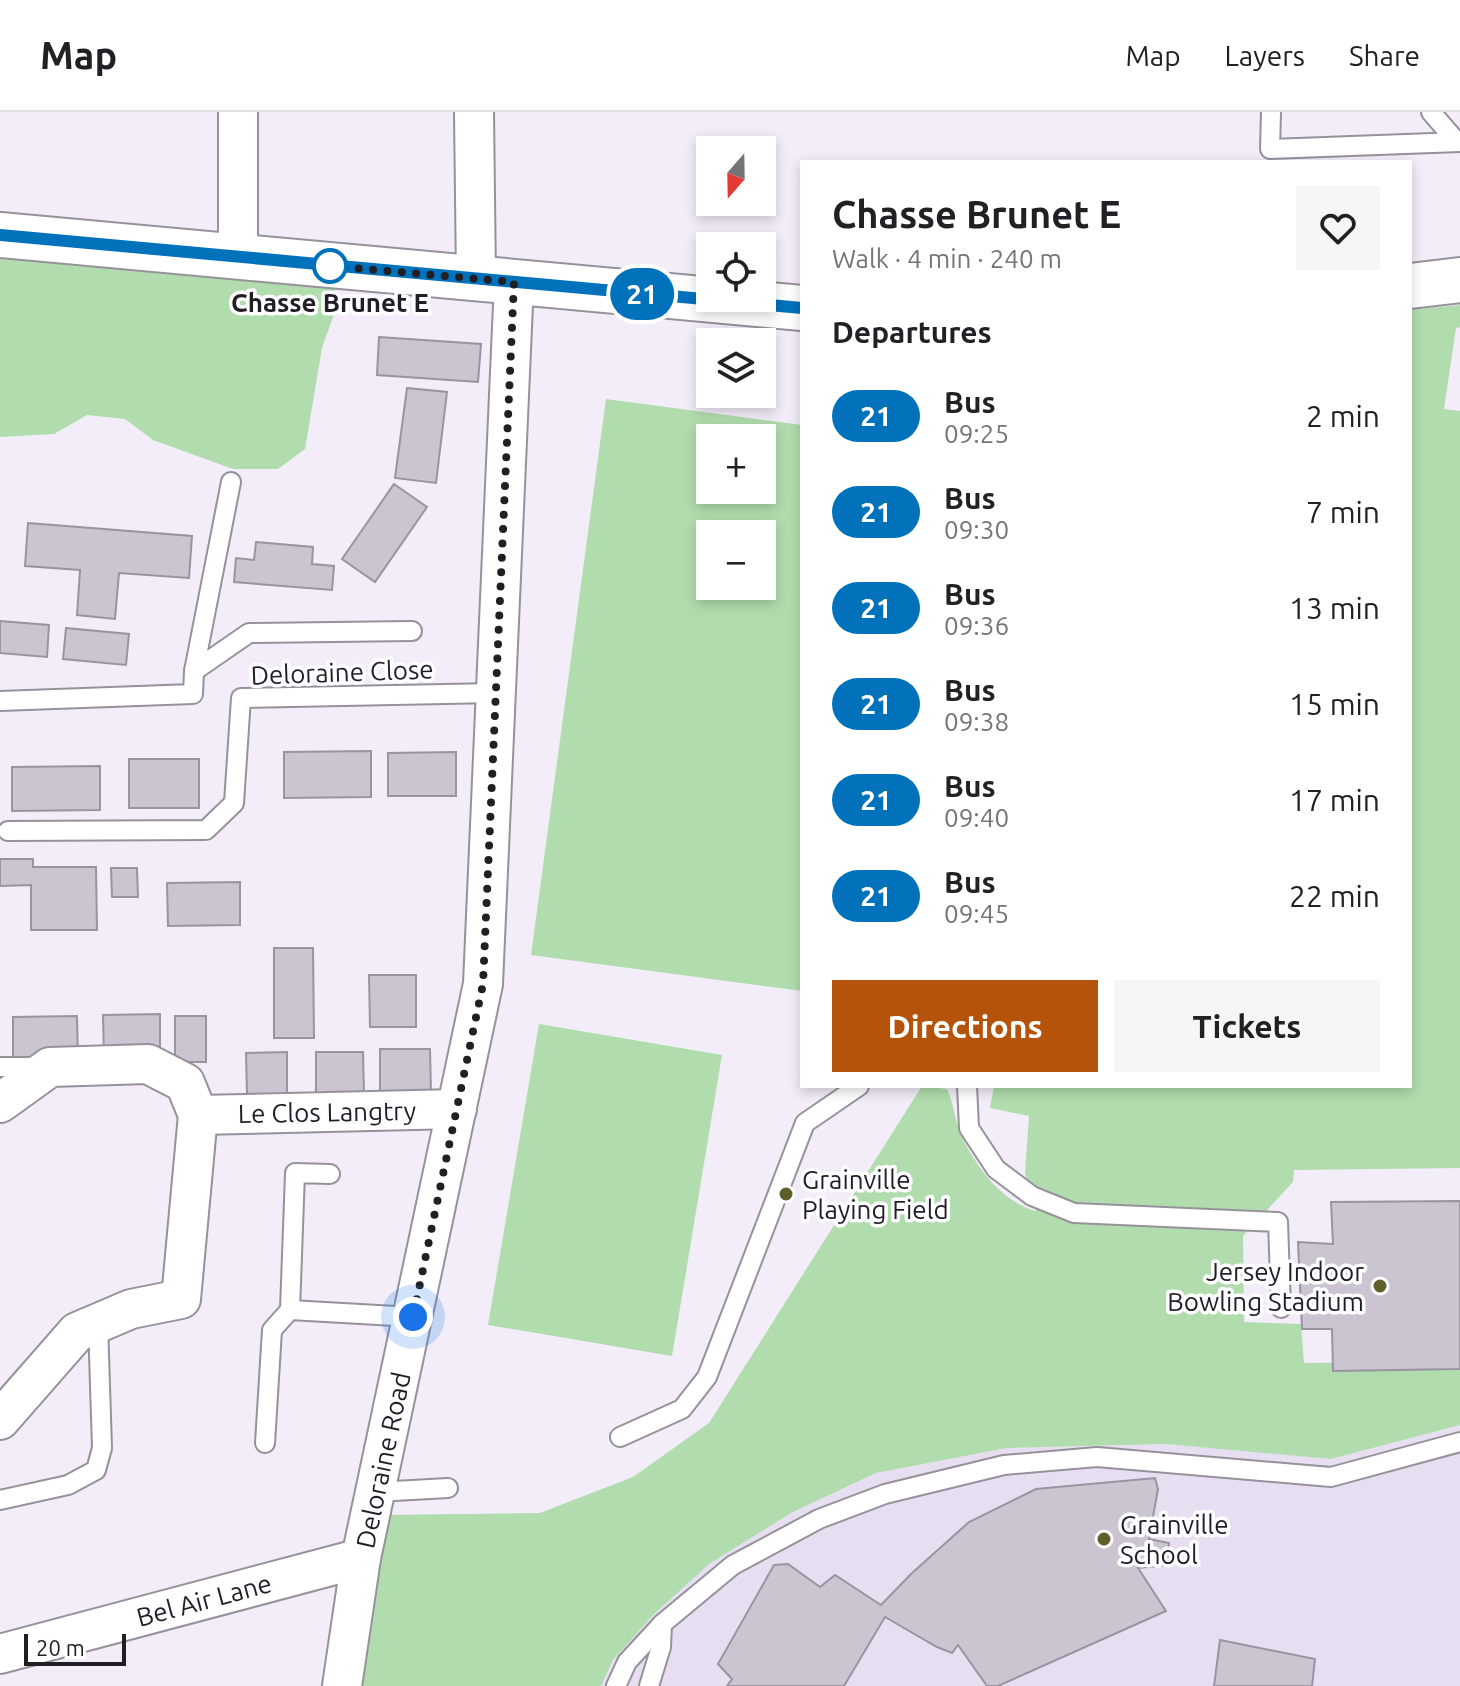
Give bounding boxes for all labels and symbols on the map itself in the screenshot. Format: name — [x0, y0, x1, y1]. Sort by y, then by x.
north arrow — [696, 136, 776, 216]
marker: Chasse Brunet E — [313, 249, 347, 283]
line badge: 21 — [606, 268, 678, 320]
place label: Chasse Brunet E — [231, 288, 429, 317]
street label: Deloraine Close — [250, 654, 434, 690]
street label: Le Clos Langtry — [238, 1096, 416, 1128]
place label: Grainville Playing Field — [802, 1165, 949, 1224]
marker: Grainville Playing Field — [777, 1185, 795, 1203]
place label: Jersey Indoor Bowling Stadium — [1167, 1257, 1364, 1316]
marker: Jersey Indoor Bowling Stadium — [1371, 1277, 1389, 1295]
your location — [393, 1297, 433, 1337]
street label: Deloraine Road — [350, 1369, 416, 1551]
place label: Grainville School — [1120, 1510, 1229, 1569]
marker: Grainville School — [1095, 1530, 1113, 1548]
street label: Bel Air Lane — [133, 1568, 275, 1632]
scale bar — [24, 1630, 126, 1666]

